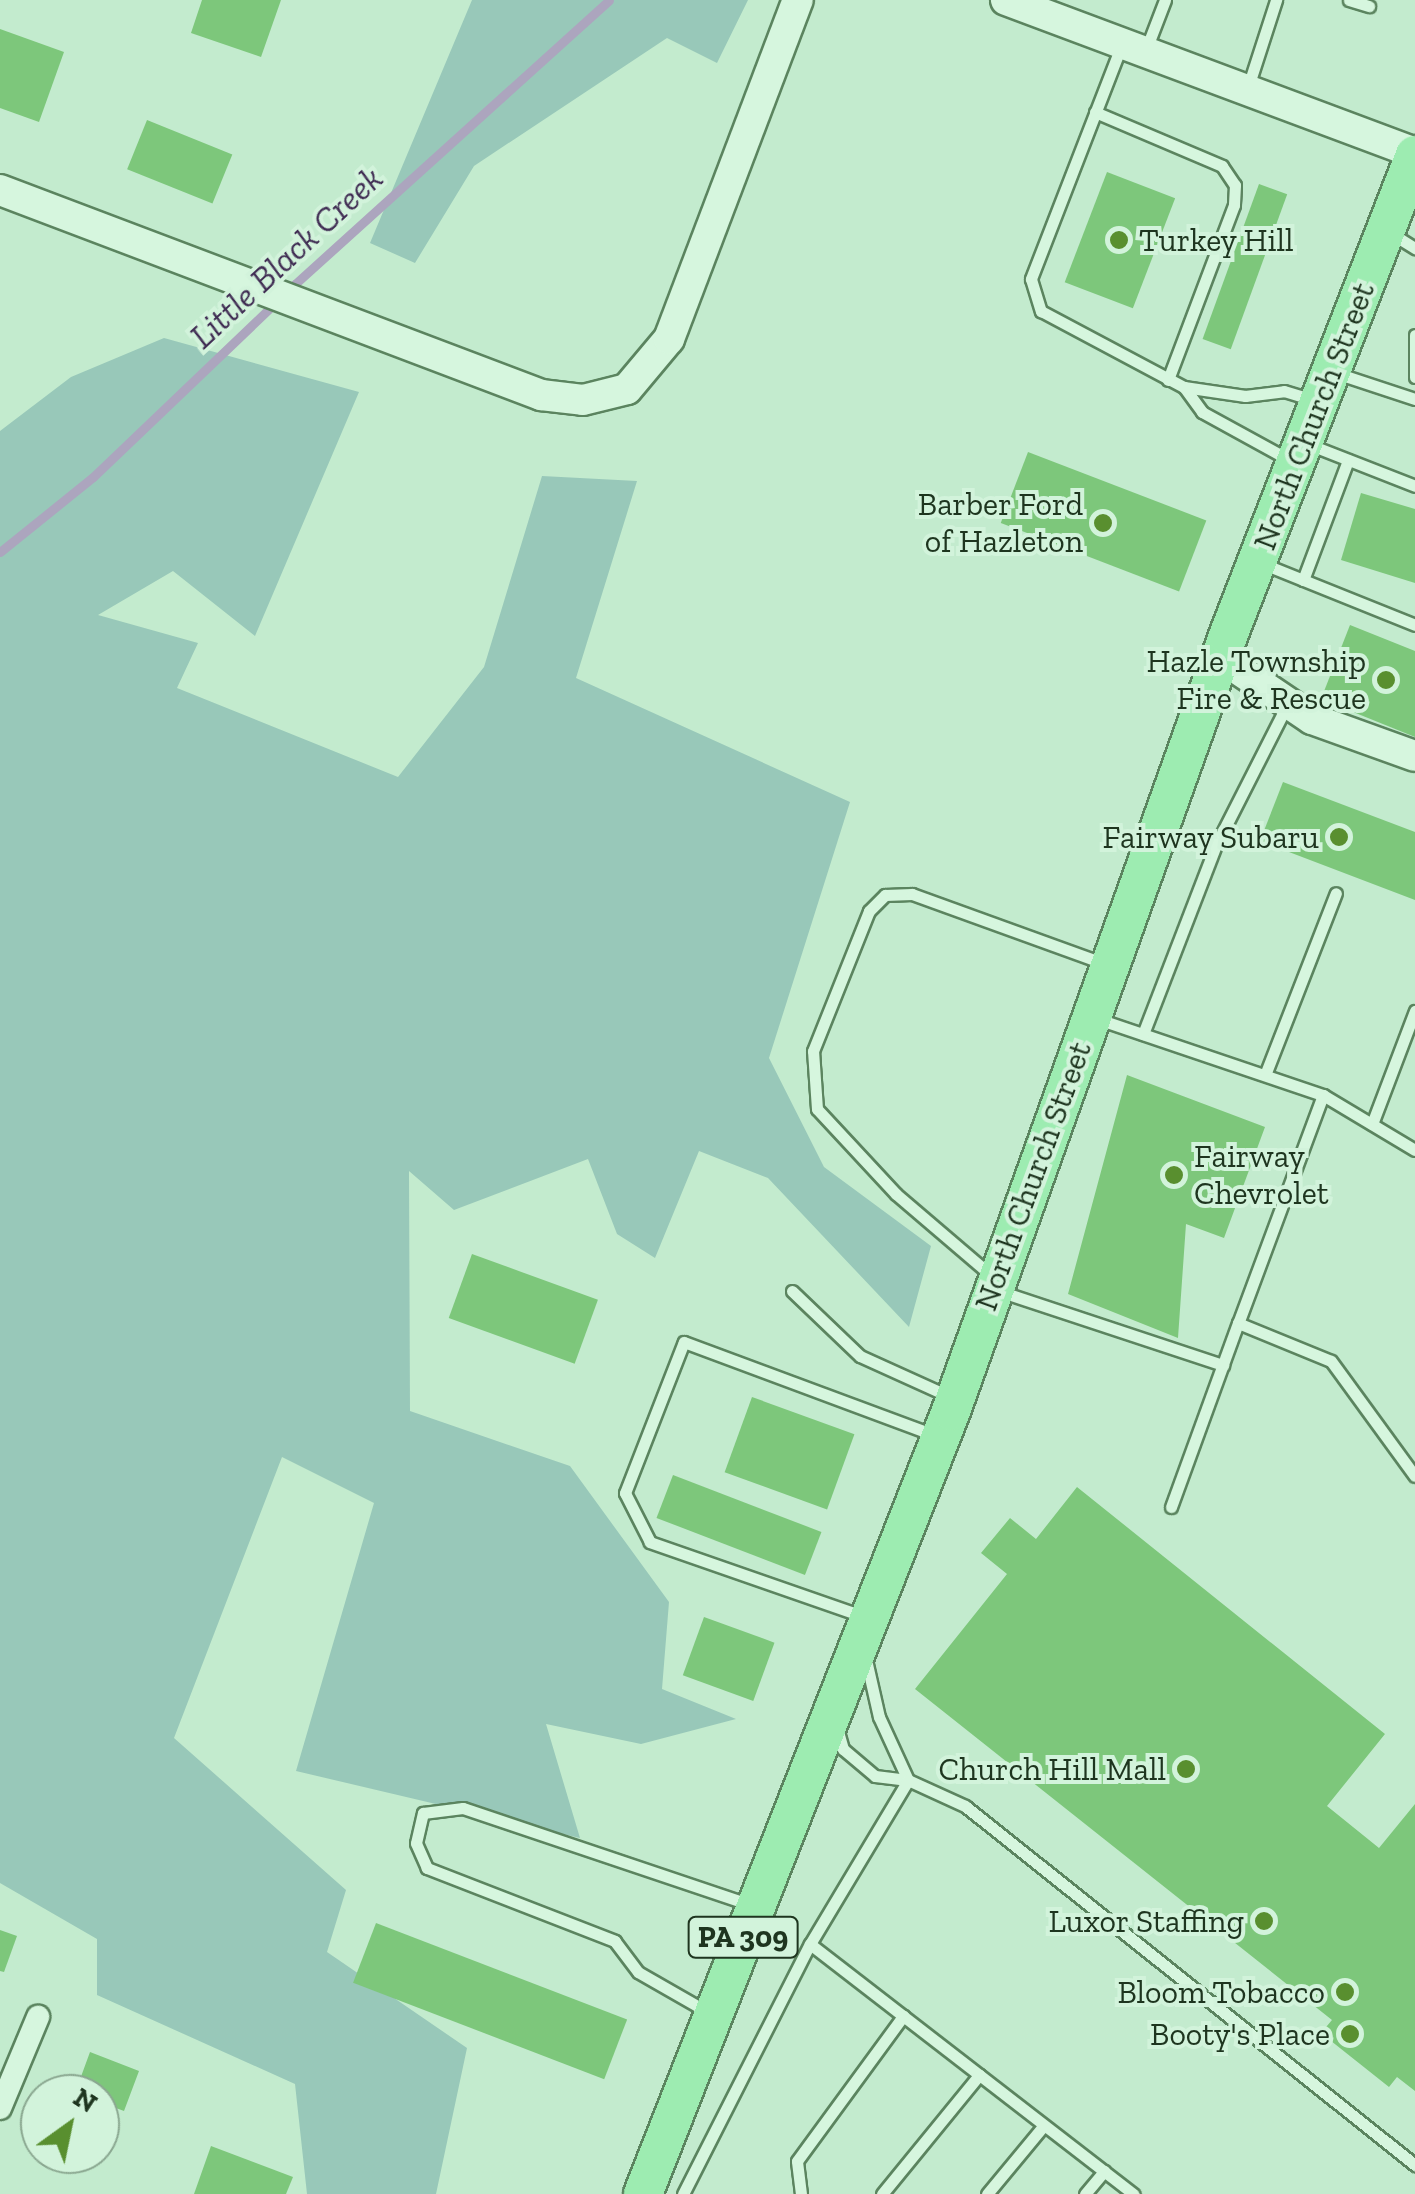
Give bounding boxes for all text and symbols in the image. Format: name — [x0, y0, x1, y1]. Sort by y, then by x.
water label: Little Black Creek — [181, 157, 391, 357]
place label: Turkey Hill — [1139, 221, 1294, 259]
marker: Turkey Hill — [1108, 229, 1130, 251]
street label: North Church Street — [1245, 277, 1383, 555]
place label: Barber Ford of Hazleton — [917, 486, 1083, 561]
marker: Barber Ford of Hazleton — [1092, 512, 1114, 534]
place label: Hazle Township Fire & Rescue — [1146, 643, 1366, 718]
marker: Hazle Township Fire & Rescue — [1375, 669, 1397, 691]
place label: Fairway Subaru — [1102, 818, 1319, 856]
marker: Fairway Subaru — [1328, 826, 1350, 848]
street label: North Church Street — [966, 1036, 1100, 1316]
place label: Fairway Chevrolet — [1194, 1138, 1329, 1213]
marker: Fairway Chevrolet — [1163, 1164, 1185, 1186]
place label: Church Hill Mall — [938, 1750, 1166, 1788]
marker: Church Hill Mall — [1175, 1758, 1197, 1780]
place label: Luxor Staffing — [1048, 1902, 1244, 1940]
marker: Luxor Staffing — [1253, 1910, 1275, 1932]
road number: PA 309 — [686, 1912, 800, 1962]
place label: Bloom Tobacco — [1117, 1973, 1325, 2011]
marker: Bloom Tobacco — [1334, 1981, 1356, 2003]
place label: Booty's Place — [1150, 2015, 1330, 2053]
marker: Booty's Place — [1339, 2023, 1361, 2045]
north arrow — [20, 2074, 120, 2174]
text: N — [68, 2080, 103, 2120]

